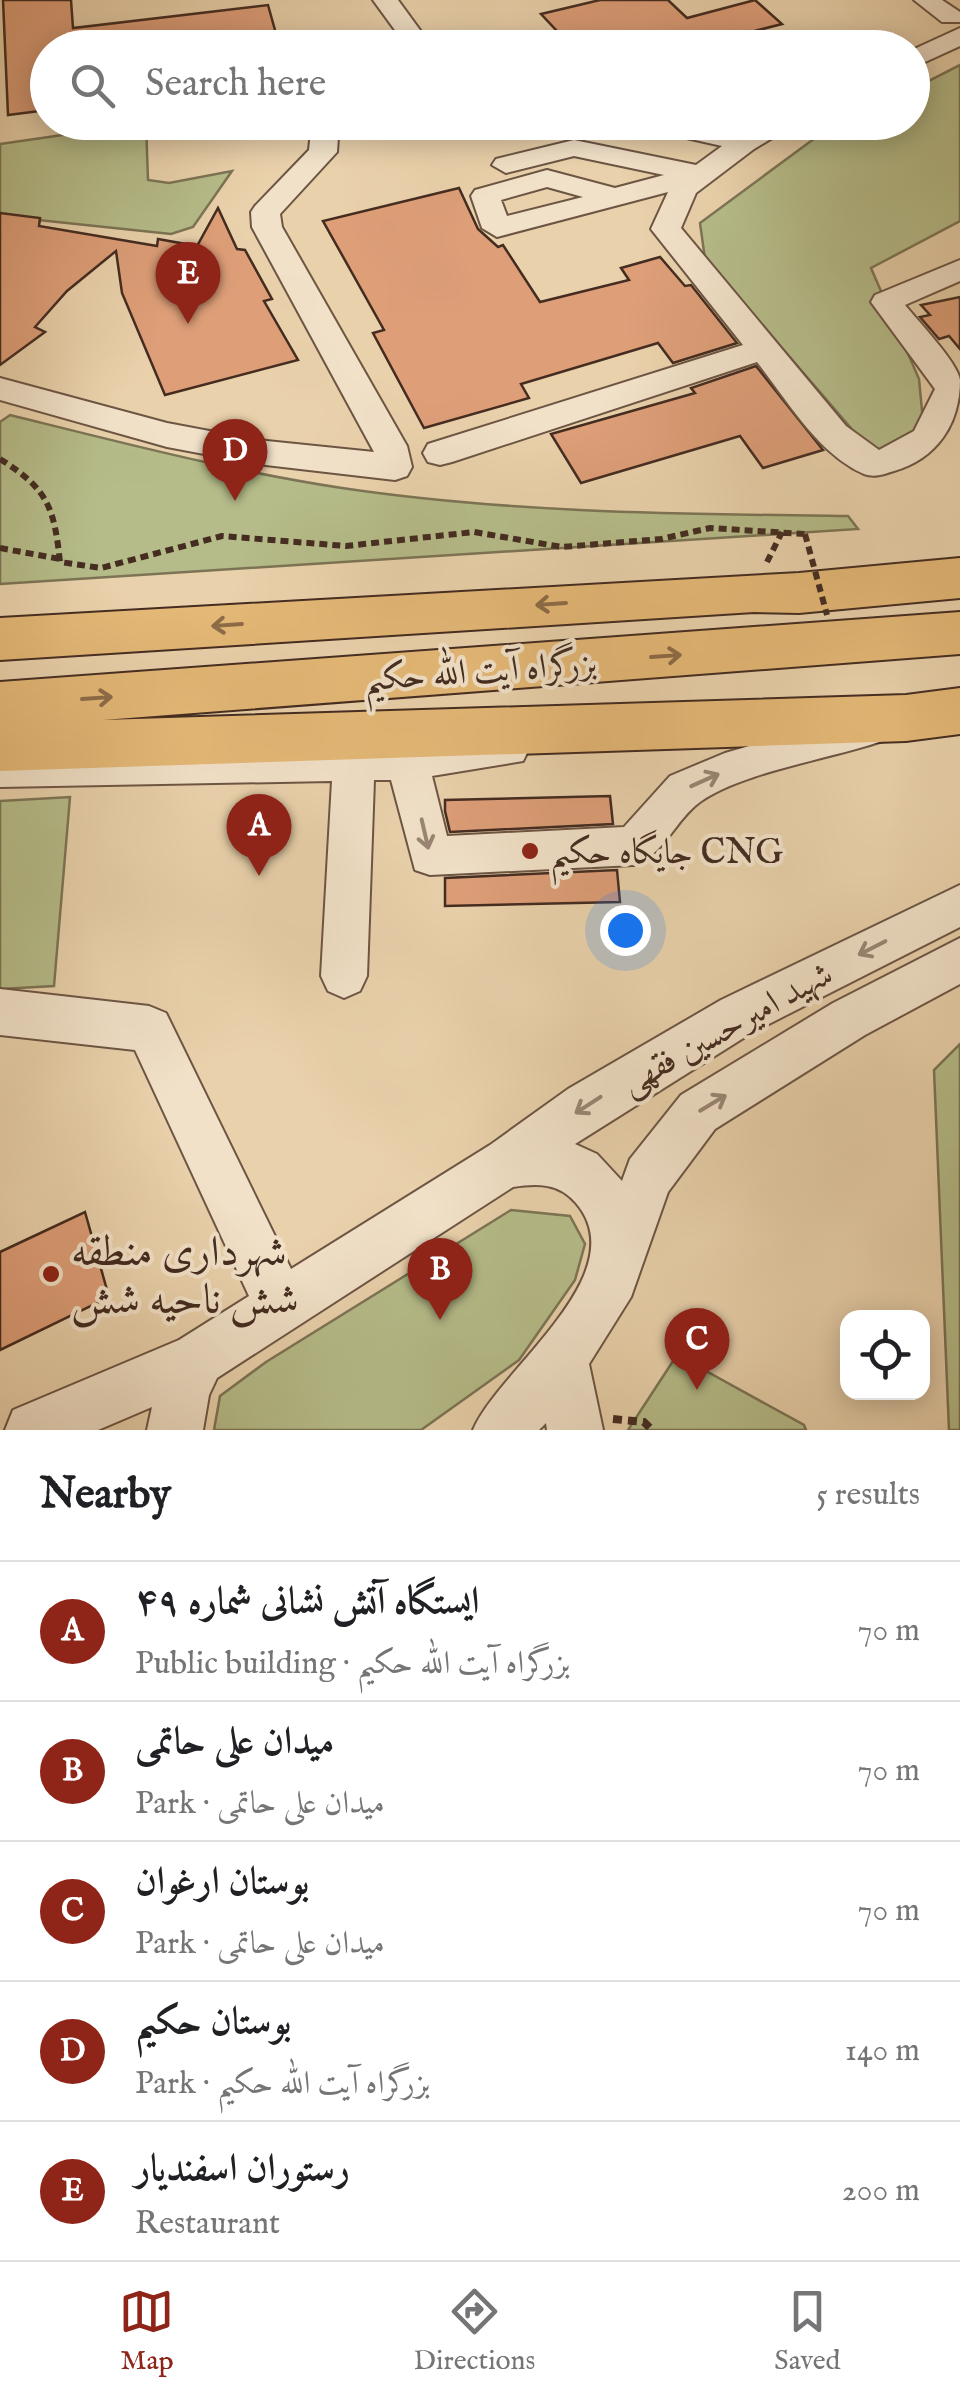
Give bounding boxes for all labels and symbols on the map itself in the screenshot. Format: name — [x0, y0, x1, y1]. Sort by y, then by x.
pin: E — [156, 242, 220, 324]
pin: D — [202, 418, 268, 501]
one-way arrow — [536, 595, 568, 614]
one-way arrow — [212, 616, 244, 635]
street label: بزرگراه آیت الله حکیم — [362, 635, 599, 713]
one-way arrow — [649, 646, 681, 665]
one-way arrow — [81, 688, 113, 707]
one-way arrow — [689, 770, 720, 788]
pin: A — [226, 794, 292, 876]
one-way arrow — [417, 817, 435, 849]
place label: جایگاه حکیم CNG — [550, 829, 783, 886]
marker: جایگاه حکیم CNG — [519, 840, 541, 862]
your location — [600, 905, 651, 956]
one-way arrow — [858, 939, 888, 958]
street label: شهید امیرحسین فقهی — [613, 952, 841, 1106]
one-way arrow — [698, 1093, 727, 1113]
one-way arrow — [574, 1094, 603, 1115]
place label: شهرداری منطقه شش ناحیه شش — [71, 1227, 299, 1328]
pin: B — [408, 1238, 472, 1320]
marker: شهرداری منطقه شش ناحیه شش — [40, 1263, 62, 1285]
pin: C — [664, 1308, 730, 1390]

